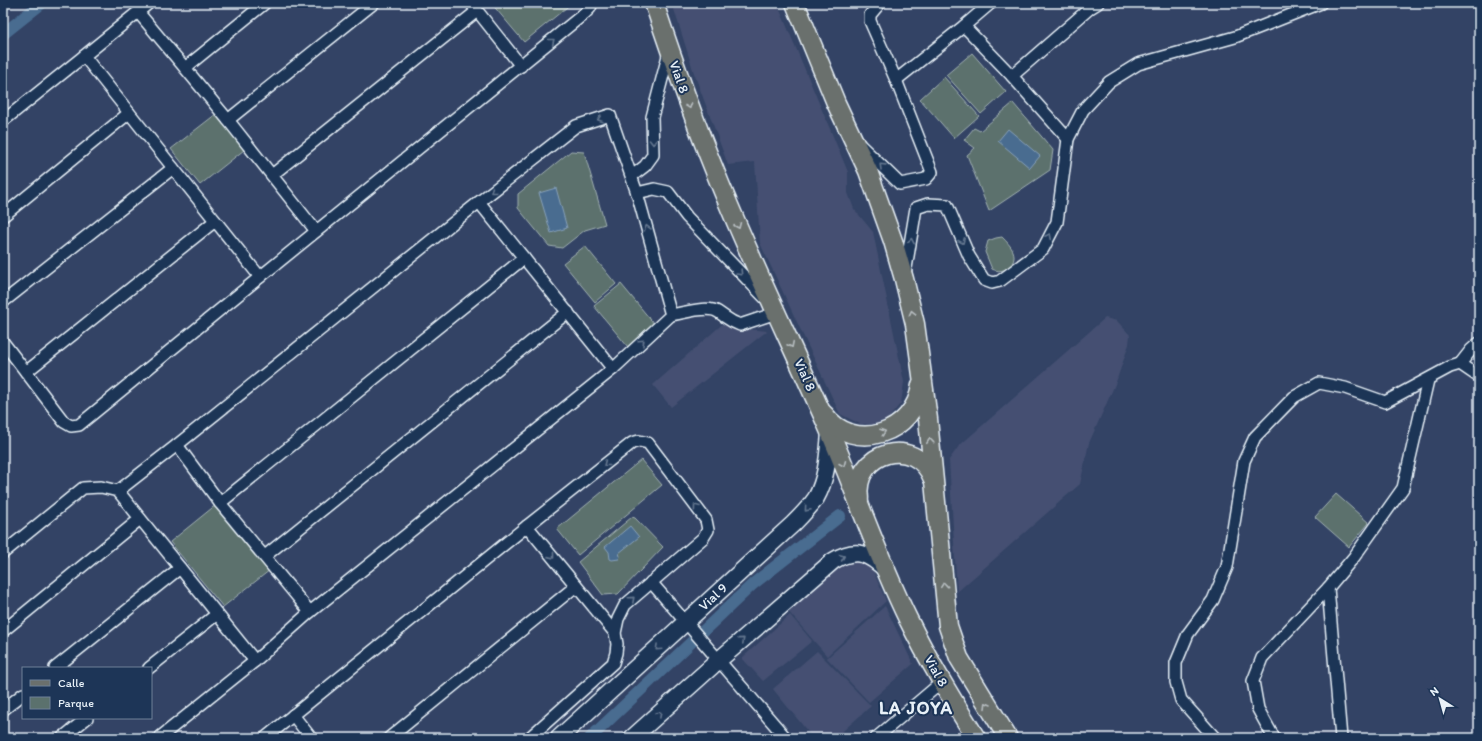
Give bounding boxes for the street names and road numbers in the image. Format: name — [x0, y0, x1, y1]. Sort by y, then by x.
street label: Vial 8 — [666, 58, 693, 96]
street label: Vial 8 — [790, 356, 820, 394]
street label: Vial 9 — [695, 579, 731, 615]
street label: Vial 8 — [920, 652, 952, 690]

